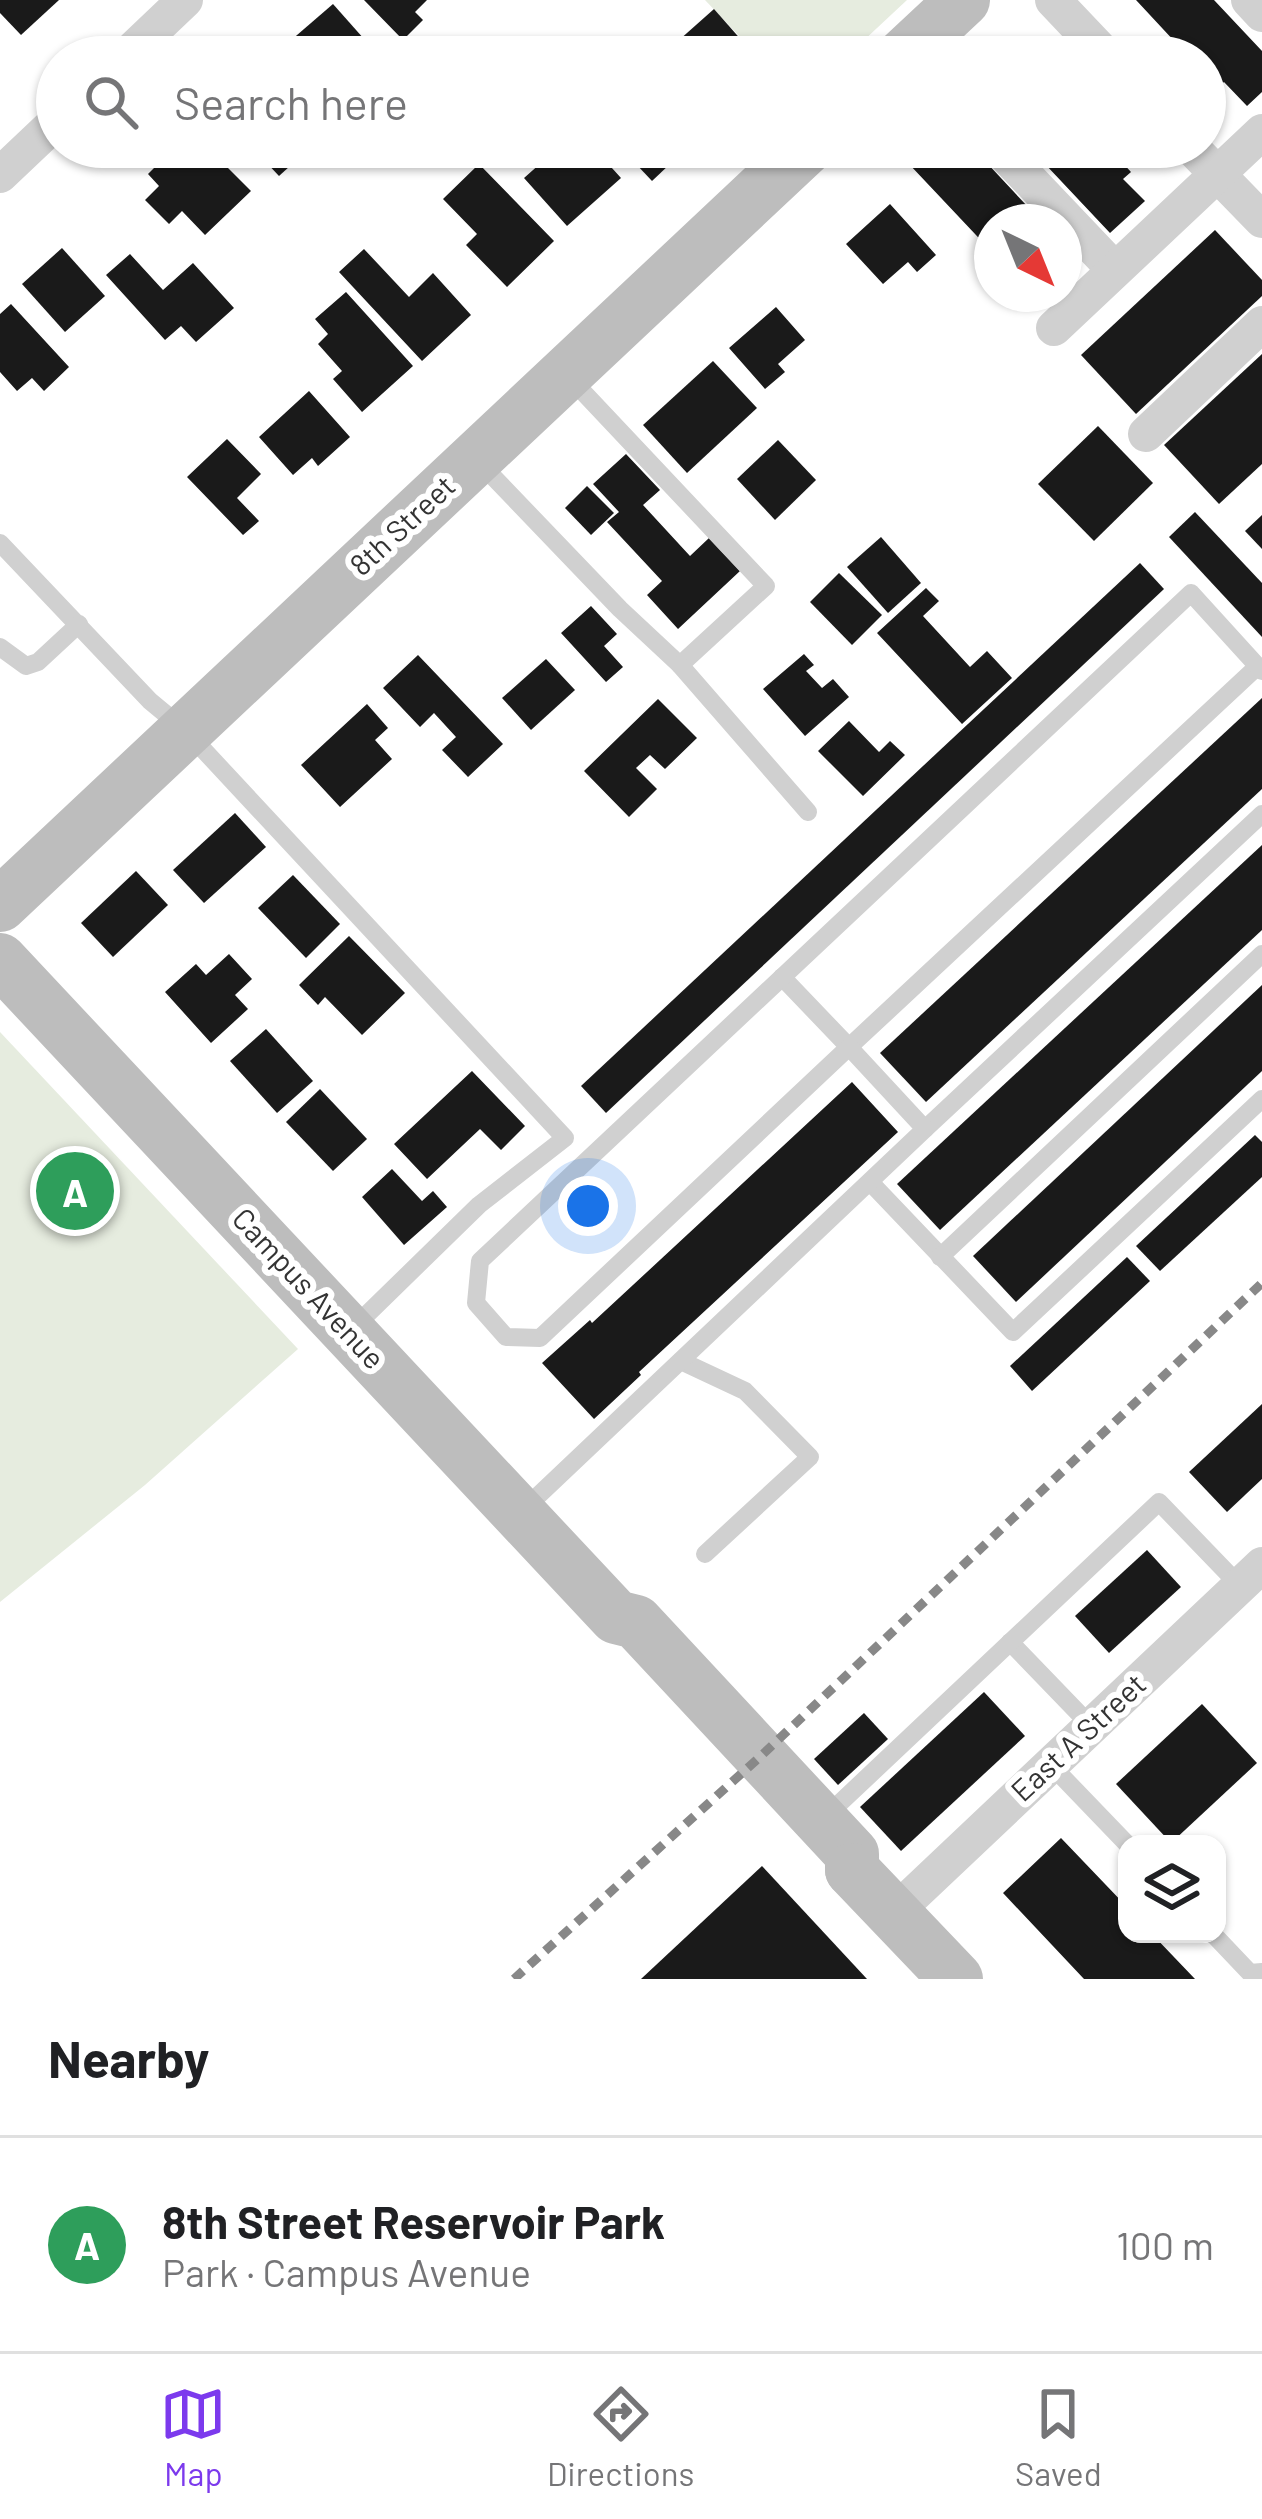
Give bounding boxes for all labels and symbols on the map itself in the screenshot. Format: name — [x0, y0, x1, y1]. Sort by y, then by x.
north arrow — [974, 204, 1082, 312]
street label: 8th Street — [342, 467, 462, 582]
pin: A — [36, 1146, 114, 1236]
your location — [558, 1176, 618, 1236]
street label: Campus Avenue — [226, 1200, 393, 1375]
street label: East A Street — [1003, 1665, 1152, 1808]

